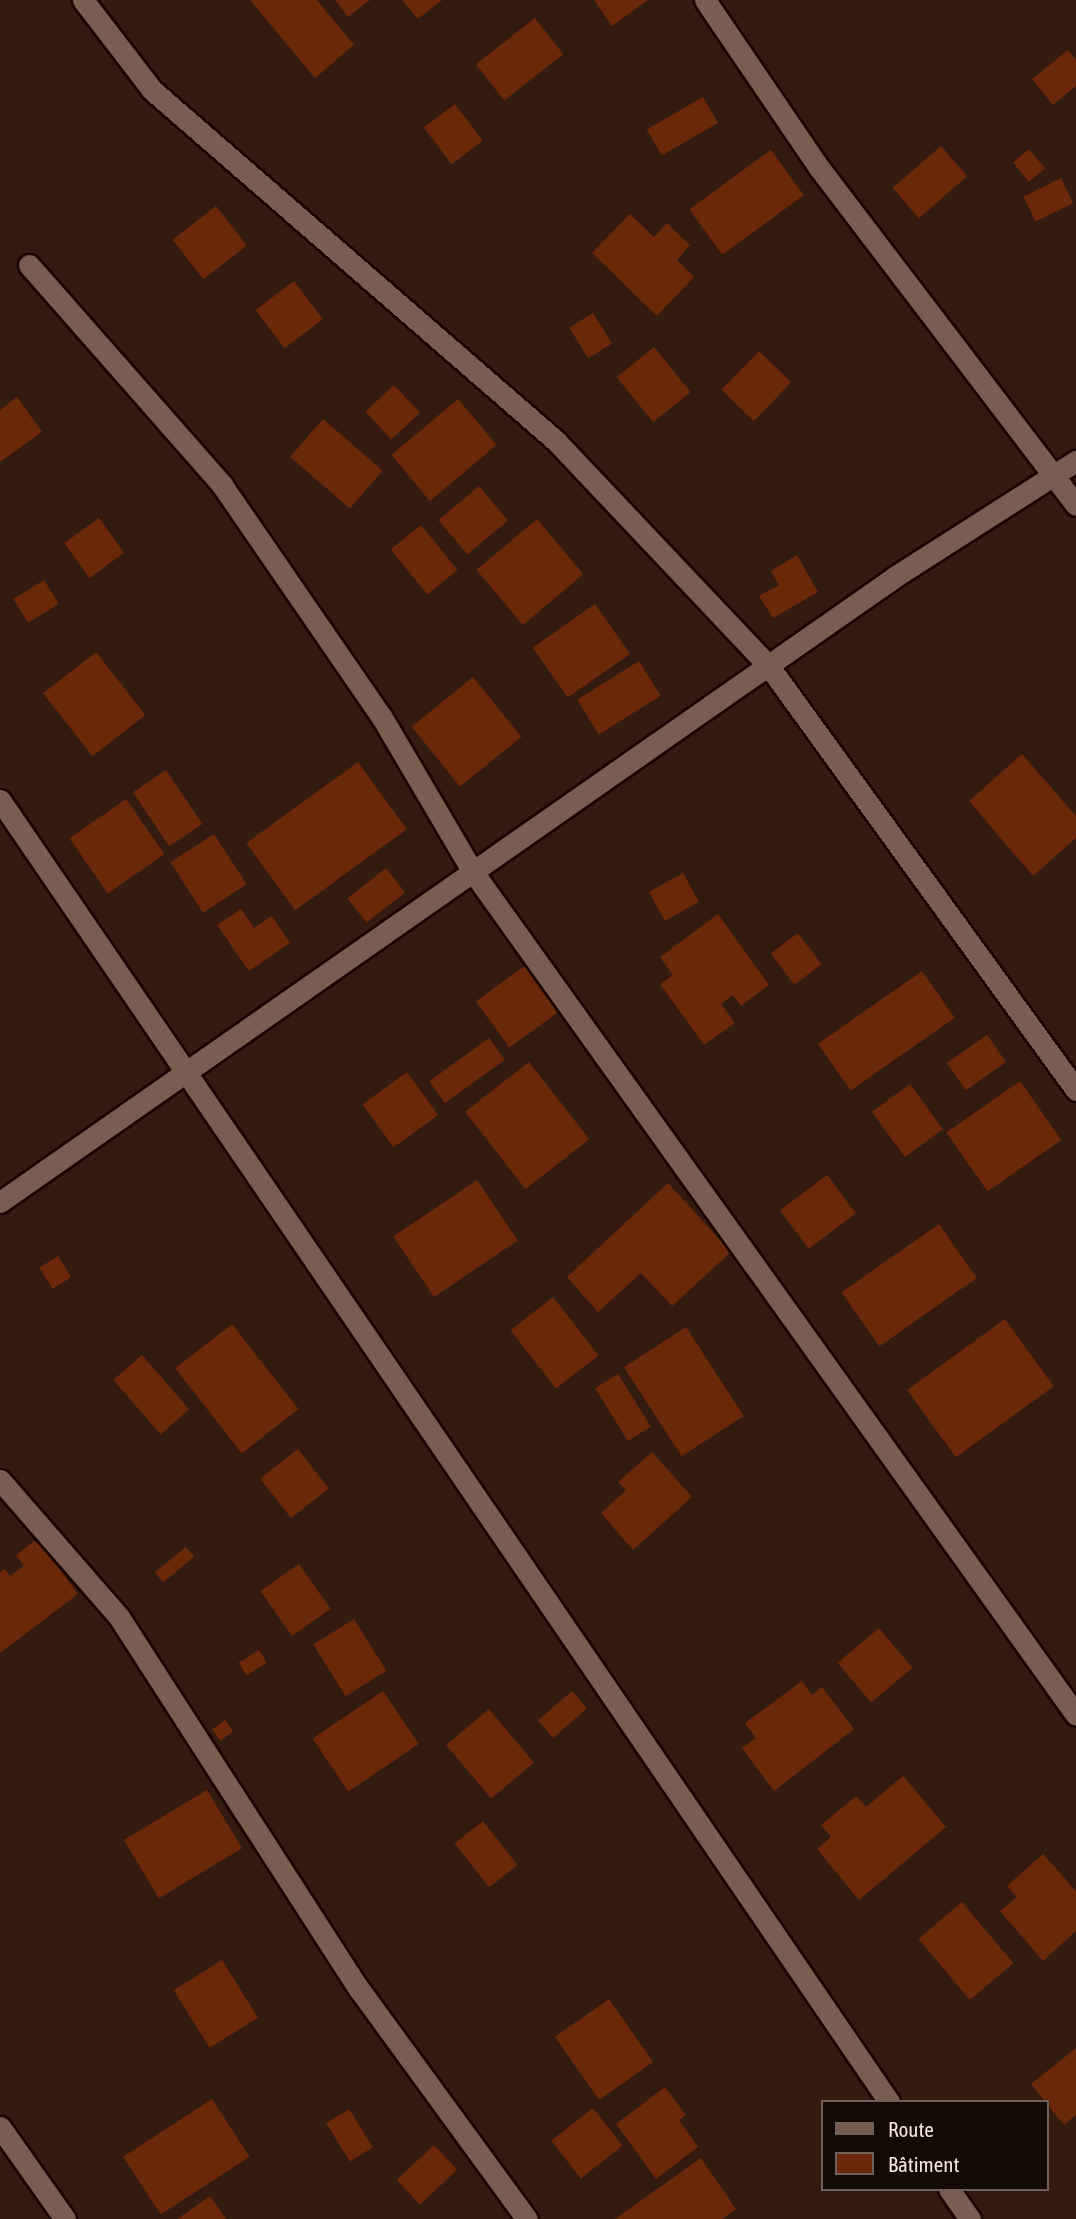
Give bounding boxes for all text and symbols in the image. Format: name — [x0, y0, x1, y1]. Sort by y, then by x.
legend — [820, 2100, 1048, 2191]
text: Route — [888, 2117, 934, 2141]
text: Bâtiment — [888, 2152, 959, 2176]

